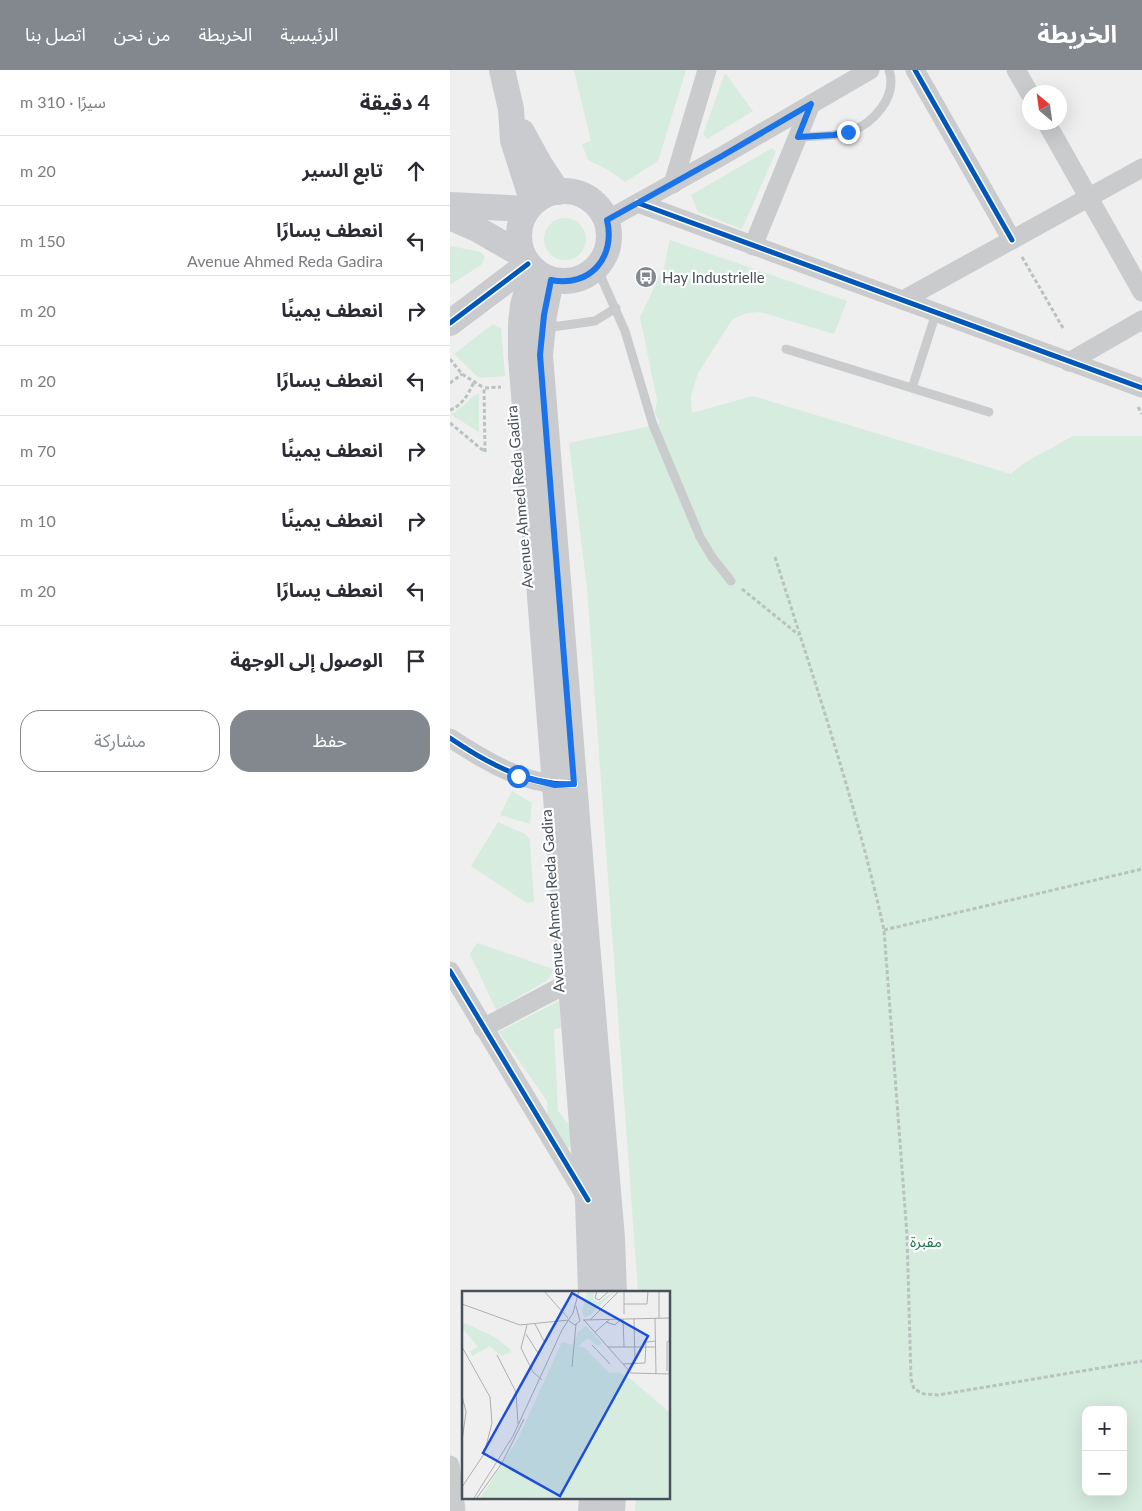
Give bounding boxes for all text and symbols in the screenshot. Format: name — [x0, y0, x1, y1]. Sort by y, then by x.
text: الخريطة — [1037, 19, 1117, 48]
text: اتصل بنا — [25, 23, 86, 45]
text: من نحن — [114, 23, 170, 45]
text: الخريطة — [198, 23, 252, 45]
text: الرئيسية — [280, 23, 338, 45]
north arrow — [1022, 85, 1067, 130]
text: 4 دقيقة — [360, 89, 430, 114]
text: سيرًا · 310 m — [20, 92, 106, 111]
route end — [837, 121, 860, 144]
icon: ahead — [402, 157, 430, 185]
text: تابع السير — [302, 158, 383, 181]
text: 20 m — [20, 161, 56, 180]
text: انعطف يسارًا — [276, 218, 383, 241]
icon: left — [402, 227, 430, 255]
text: 150 m — [20, 231, 65, 250]
text: Avenue Ahmed Reda Gadira — [187, 251, 383, 270]
bus stop icon: Hay Industrielle — [634, 265, 658, 289]
place label: Hay Industrielle — [662, 268, 765, 286]
icon: right — [402, 297, 430, 325]
text: انعطف يمينًا — [281, 298, 383, 321]
text: 20 m — [20, 301, 56, 320]
icon: left — [402, 367, 430, 395]
text: انعطف يسارًا — [276, 368, 383, 391]
text: 20 m — [20, 371, 56, 390]
street label: Avenue Ahmed Reda Gadira — [502, 405, 536, 589]
icon: right — [402, 437, 430, 465]
text: انعطف يمينًا — [281, 438, 383, 461]
text: 70 m — [20, 441, 56, 460]
icon: right — [402, 507, 430, 535]
text: انعطف يمينًا — [281, 508, 383, 531]
text: 10 m — [20, 511, 56, 530]
icon: left — [402, 577, 430, 605]
text: انعطف يسارًا — [276, 578, 383, 601]
text: 20 m — [20, 581, 56, 600]
icon: arrive — [402, 647, 430, 675]
text: الوصول إلى الوجهة — [230, 648, 383, 671]
button: مشاركة — [20, 710, 220, 772]
button: حفظ — [230, 710, 430, 772]
route start — [507, 765, 530, 788]
street label: Avenue Ahmed Reda Gadira — [537, 809, 567, 993]
park label: مقبرة — [910, 1232, 942, 1251]
inset map — [462, 1291, 670, 1498]
map controls — [1082, 1406, 1127, 1496]
button: + — [1082, 1406, 1127, 1451]
button: − — [1082, 1451, 1127, 1496]

